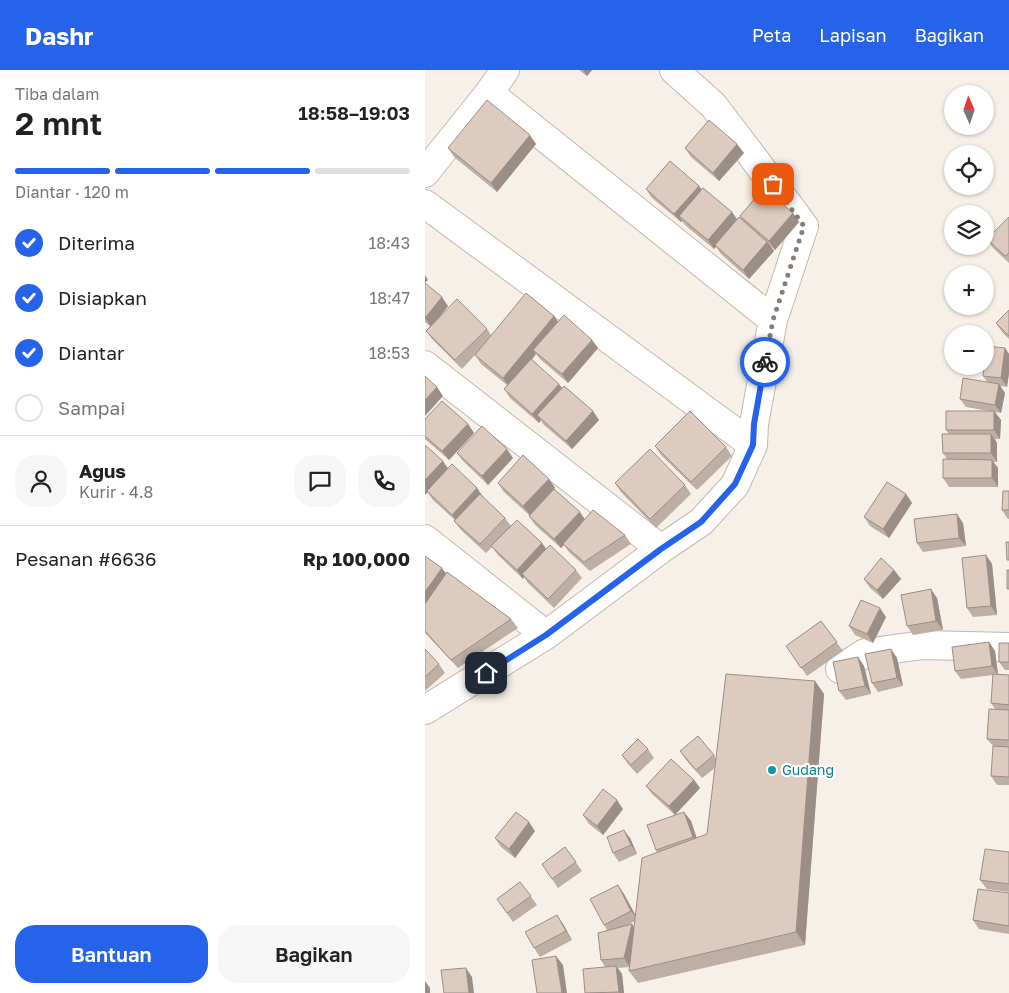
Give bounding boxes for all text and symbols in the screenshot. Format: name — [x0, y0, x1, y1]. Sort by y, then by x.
text: Dashr — [25, 21, 93, 50]
text: Peta — [752, 24, 791, 46]
text: Lapisan — [819, 24, 887, 46]
text: Bagikan — [915, 24, 984, 46]
text: Tiba dalam — [15, 84, 99, 104]
north arrow — [944, 85, 994, 135]
map controls — [944, 85, 994, 375]
text: 18:58–19:03 — [298, 101, 410, 124]
text: 2 mnt — [15, 104, 102, 142]
button: locate — [944, 145, 994, 195]
pin — [752, 163, 794, 205]
icon: bag — [759, 170, 787, 198]
text: Diantar · 120 m — [15, 182, 129, 202]
button: layers — [944, 205, 994, 255]
icon: check — [15, 229, 43, 257]
text: Diterima — [58, 231, 135, 254]
text: 18:43 — [369, 233, 410, 253]
button: + — [944, 265, 994, 315]
icon: check — [15, 284, 43, 312]
text: Disiapkan — [58, 286, 147, 309]
text: 18:47 — [369, 288, 410, 308]
button: − — [944, 325, 994, 375]
courier — [740, 337, 790, 387]
icon: check — [15, 339, 43, 367]
text: Diantar — [58, 341, 124, 364]
text: 18:53 — [369, 343, 410, 363]
icon: bike — [751, 348, 779, 376]
text: Sampai — [58, 396, 125, 419]
button: person — [15, 455, 67, 507]
button: chat — [294, 455, 346, 507]
button: phone — [358, 455, 410, 507]
text: Agus — [79, 459, 126, 482]
text: Kurir · 4.8 — [79, 482, 153, 502]
text: Pesanan #6636 — [15, 547, 156, 570]
text: Rp 100,000 — [303, 547, 410, 570]
pin — [465, 652, 507, 694]
icon: home — [472, 659, 500, 687]
place label: Gudang — [782, 761, 834, 778]
marker: Gudang — [766, 764, 778, 776]
button: Bantuan — [15, 925, 208, 983]
button: Bagikan — [218, 925, 410, 983]

